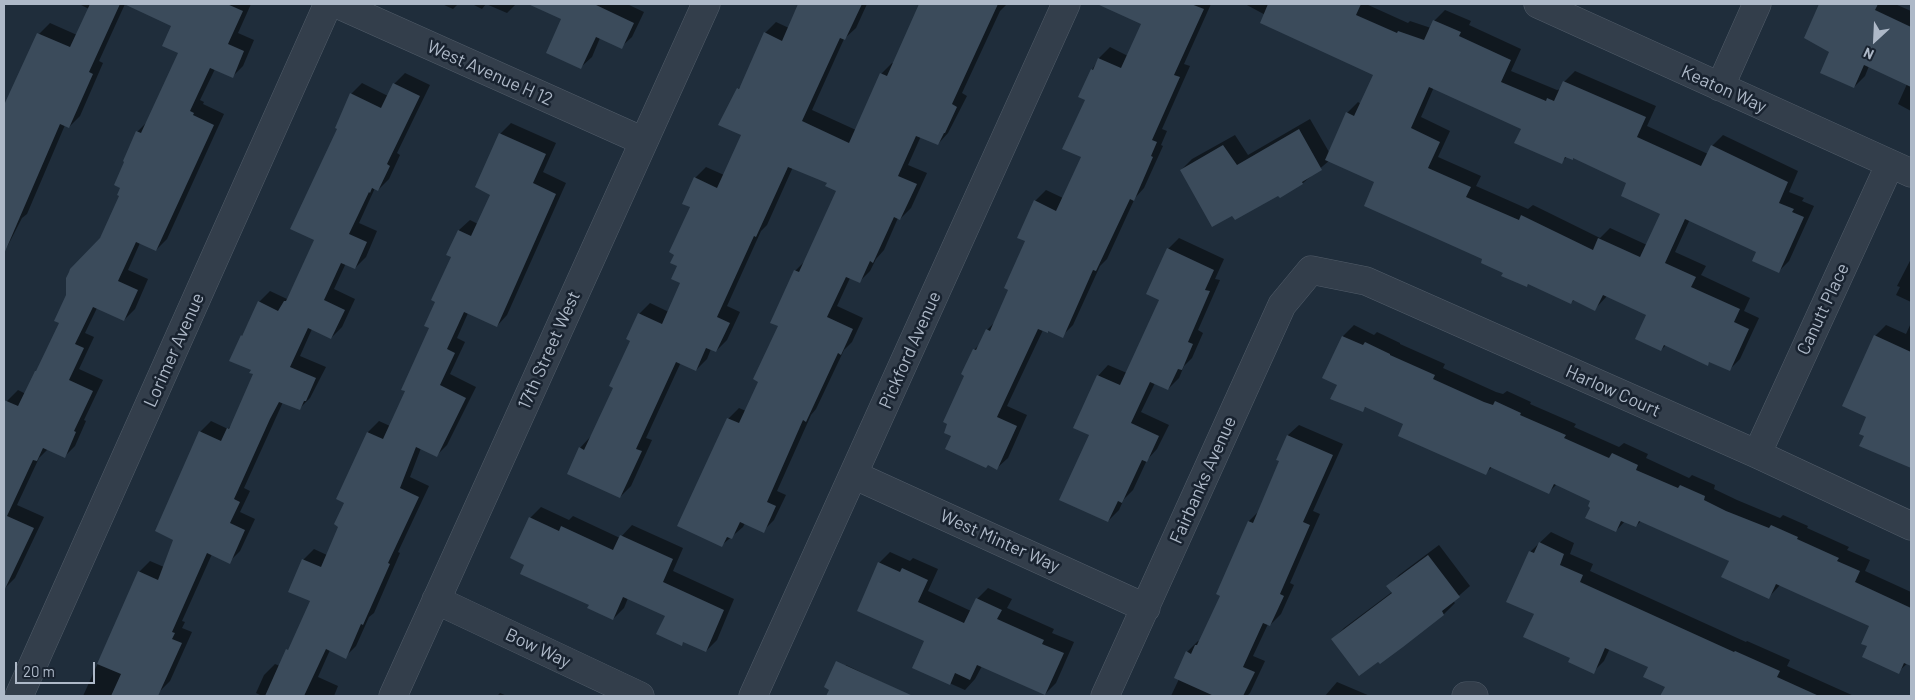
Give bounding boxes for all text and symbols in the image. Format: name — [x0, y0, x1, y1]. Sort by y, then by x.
north arrow — [1850, 15, 1900, 65]
street label: West Avenue H 12 — [424, 36, 556, 110]
text: N — [1861, 44, 1876, 64]
street label: Keaton Way — [1678, 61, 1770, 117]
street label: Canutt Place — [1792, 260, 1854, 358]
street label: 17th Street West — [513, 288, 585, 412]
street label: Pickford Avenue — [874, 288, 946, 412]
street label: Lorimer Avenue — [139, 289, 209, 411]
street label: Harlow Court — [1562, 361, 1664, 421]
street label: Fairbanks Avenue — [1165, 413, 1241, 547]
street label: West Minter Way — [937, 505, 1063, 577]
street label: Bow Way — [502, 623, 574, 673]
scale bar — [18, 652, 98, 684]
text: 20 m — [23, 662, 55, 680]

